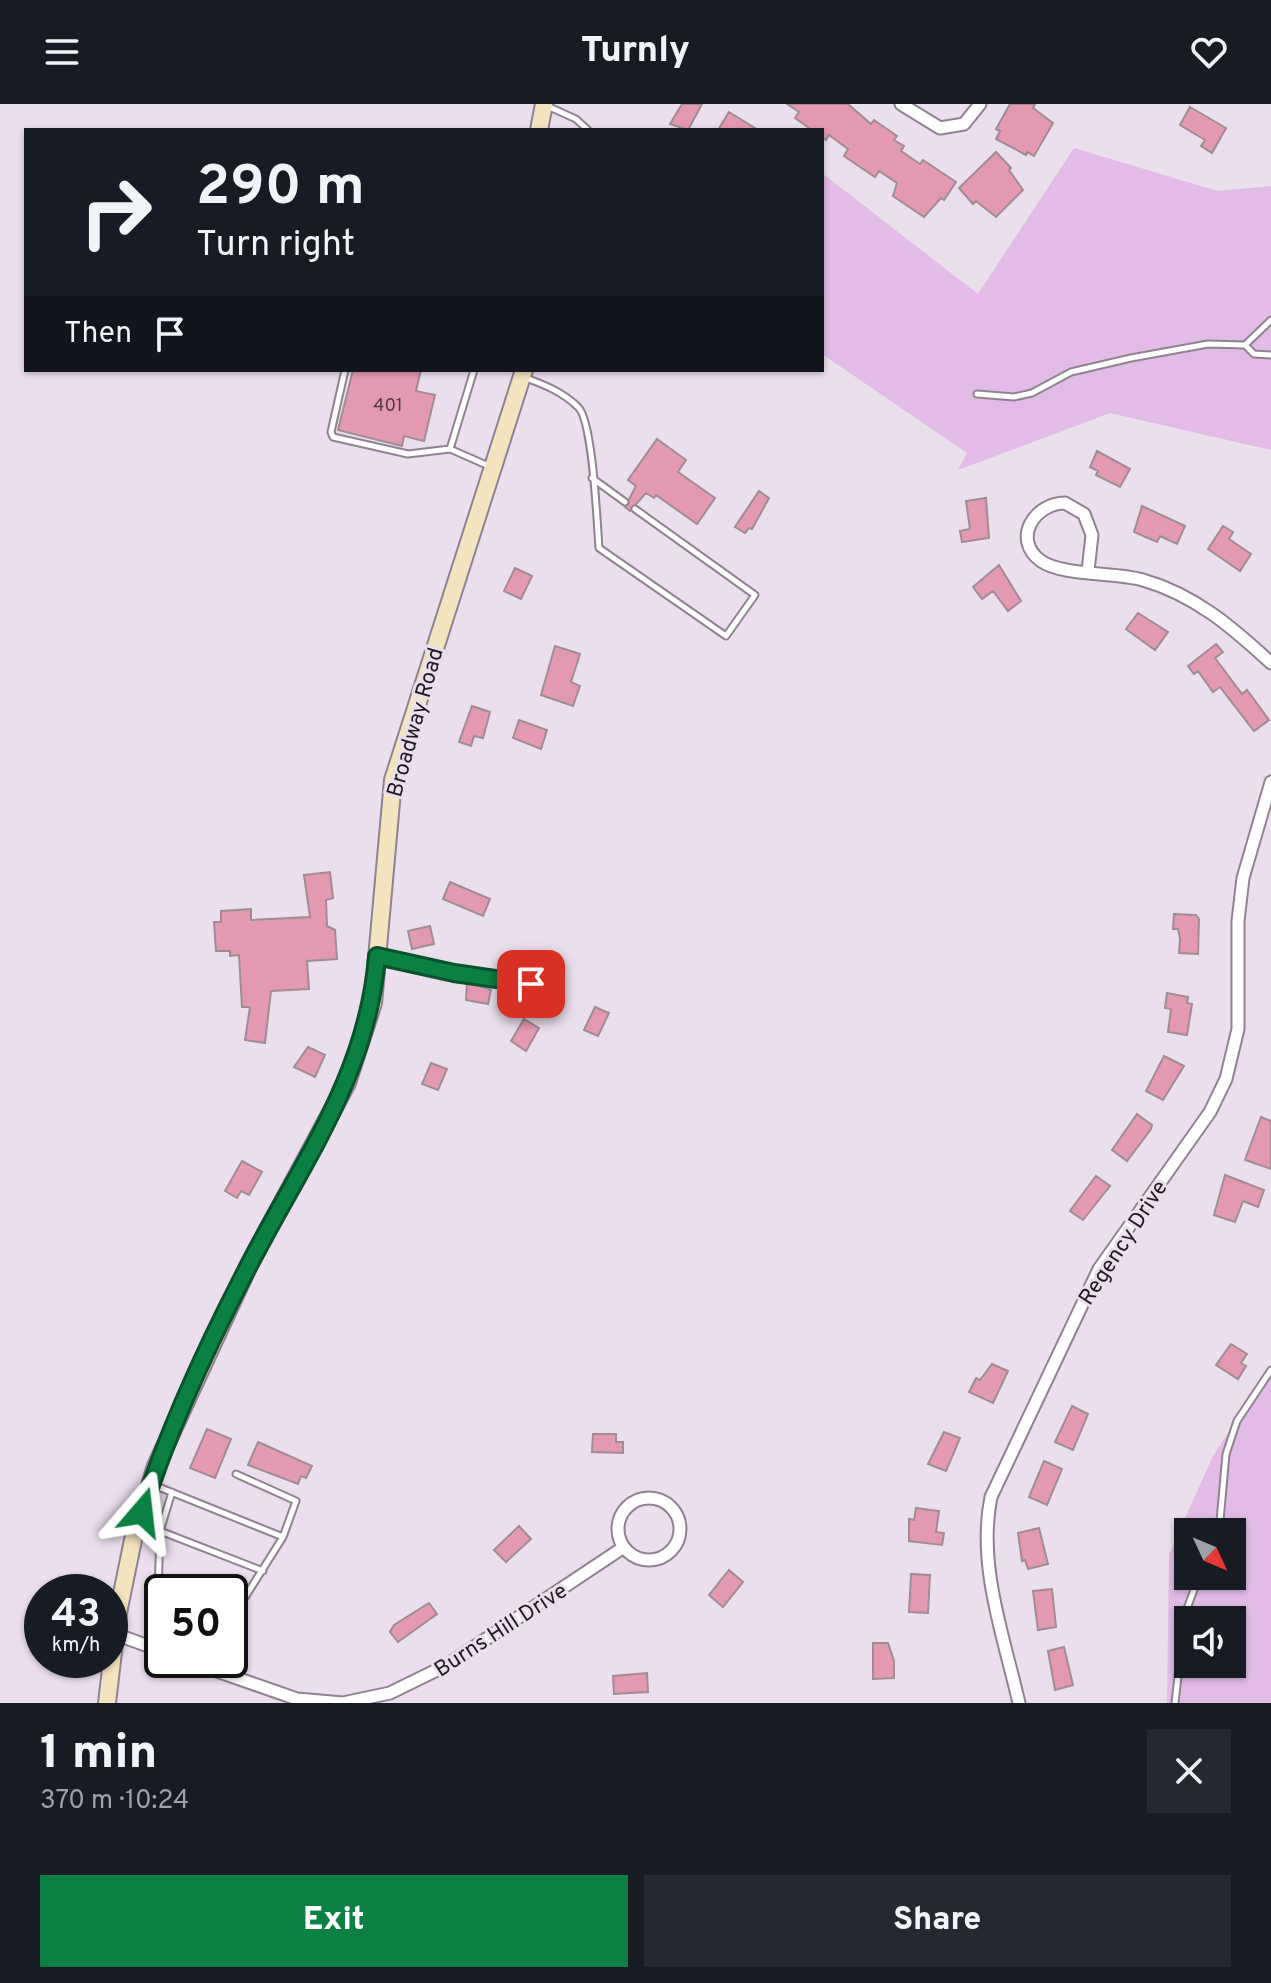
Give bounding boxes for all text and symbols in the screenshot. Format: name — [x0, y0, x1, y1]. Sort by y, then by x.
text: Turnly — [581, 29, 690, 75]
icon: menu — [40, 30, 84, 74]
icon: heart — [1187, 30, 1231, 74]
text: 290 m — [196, 154, 365, 224]
icon: right — [64, 160, 168, 264]
text: Turn right — [196, 223, 355, 269]
icon: arrive — [148, 312, 192, 356]
text: Then — [64, 316, 132, 353]
house number: 401 — [373, 395, 403, 418]
street label: Broadway Road — [382, 645, 451, 800]
pin — [497, 950, 565, 1018]
icon: arrive — [509, 962, 553, 1006]
street label: Regency Drive — [1074, 1176, 1174, 1311]
position arrow — [100, 1470, 184, 1554]
north arrow — [1174, 1518, 1246, 1590]
map controls — [1174, 1518, 1246, 1678]
speed limit sign: 50 — [144, 1574, 248, 1678]
street label: Burns Hill Drive — [430, 1578, 573, 1684]
text: 43 — [51, 1591, 101, 1641]
button: sound — [1174, 1606, 1246, 1678]
text: km/h — [52, 1633, 100, 1659]
text: 1 min — [40, 1725, 157, 1785]
button: close — [1147, 1729, 1231, 1813]
text: 370 m · 10:24 — [40, 1785, 189, 1818]
button: Exit — [40, 1875, 628, 1967]
button: Share — [644, 1875, 1231, 1967]

